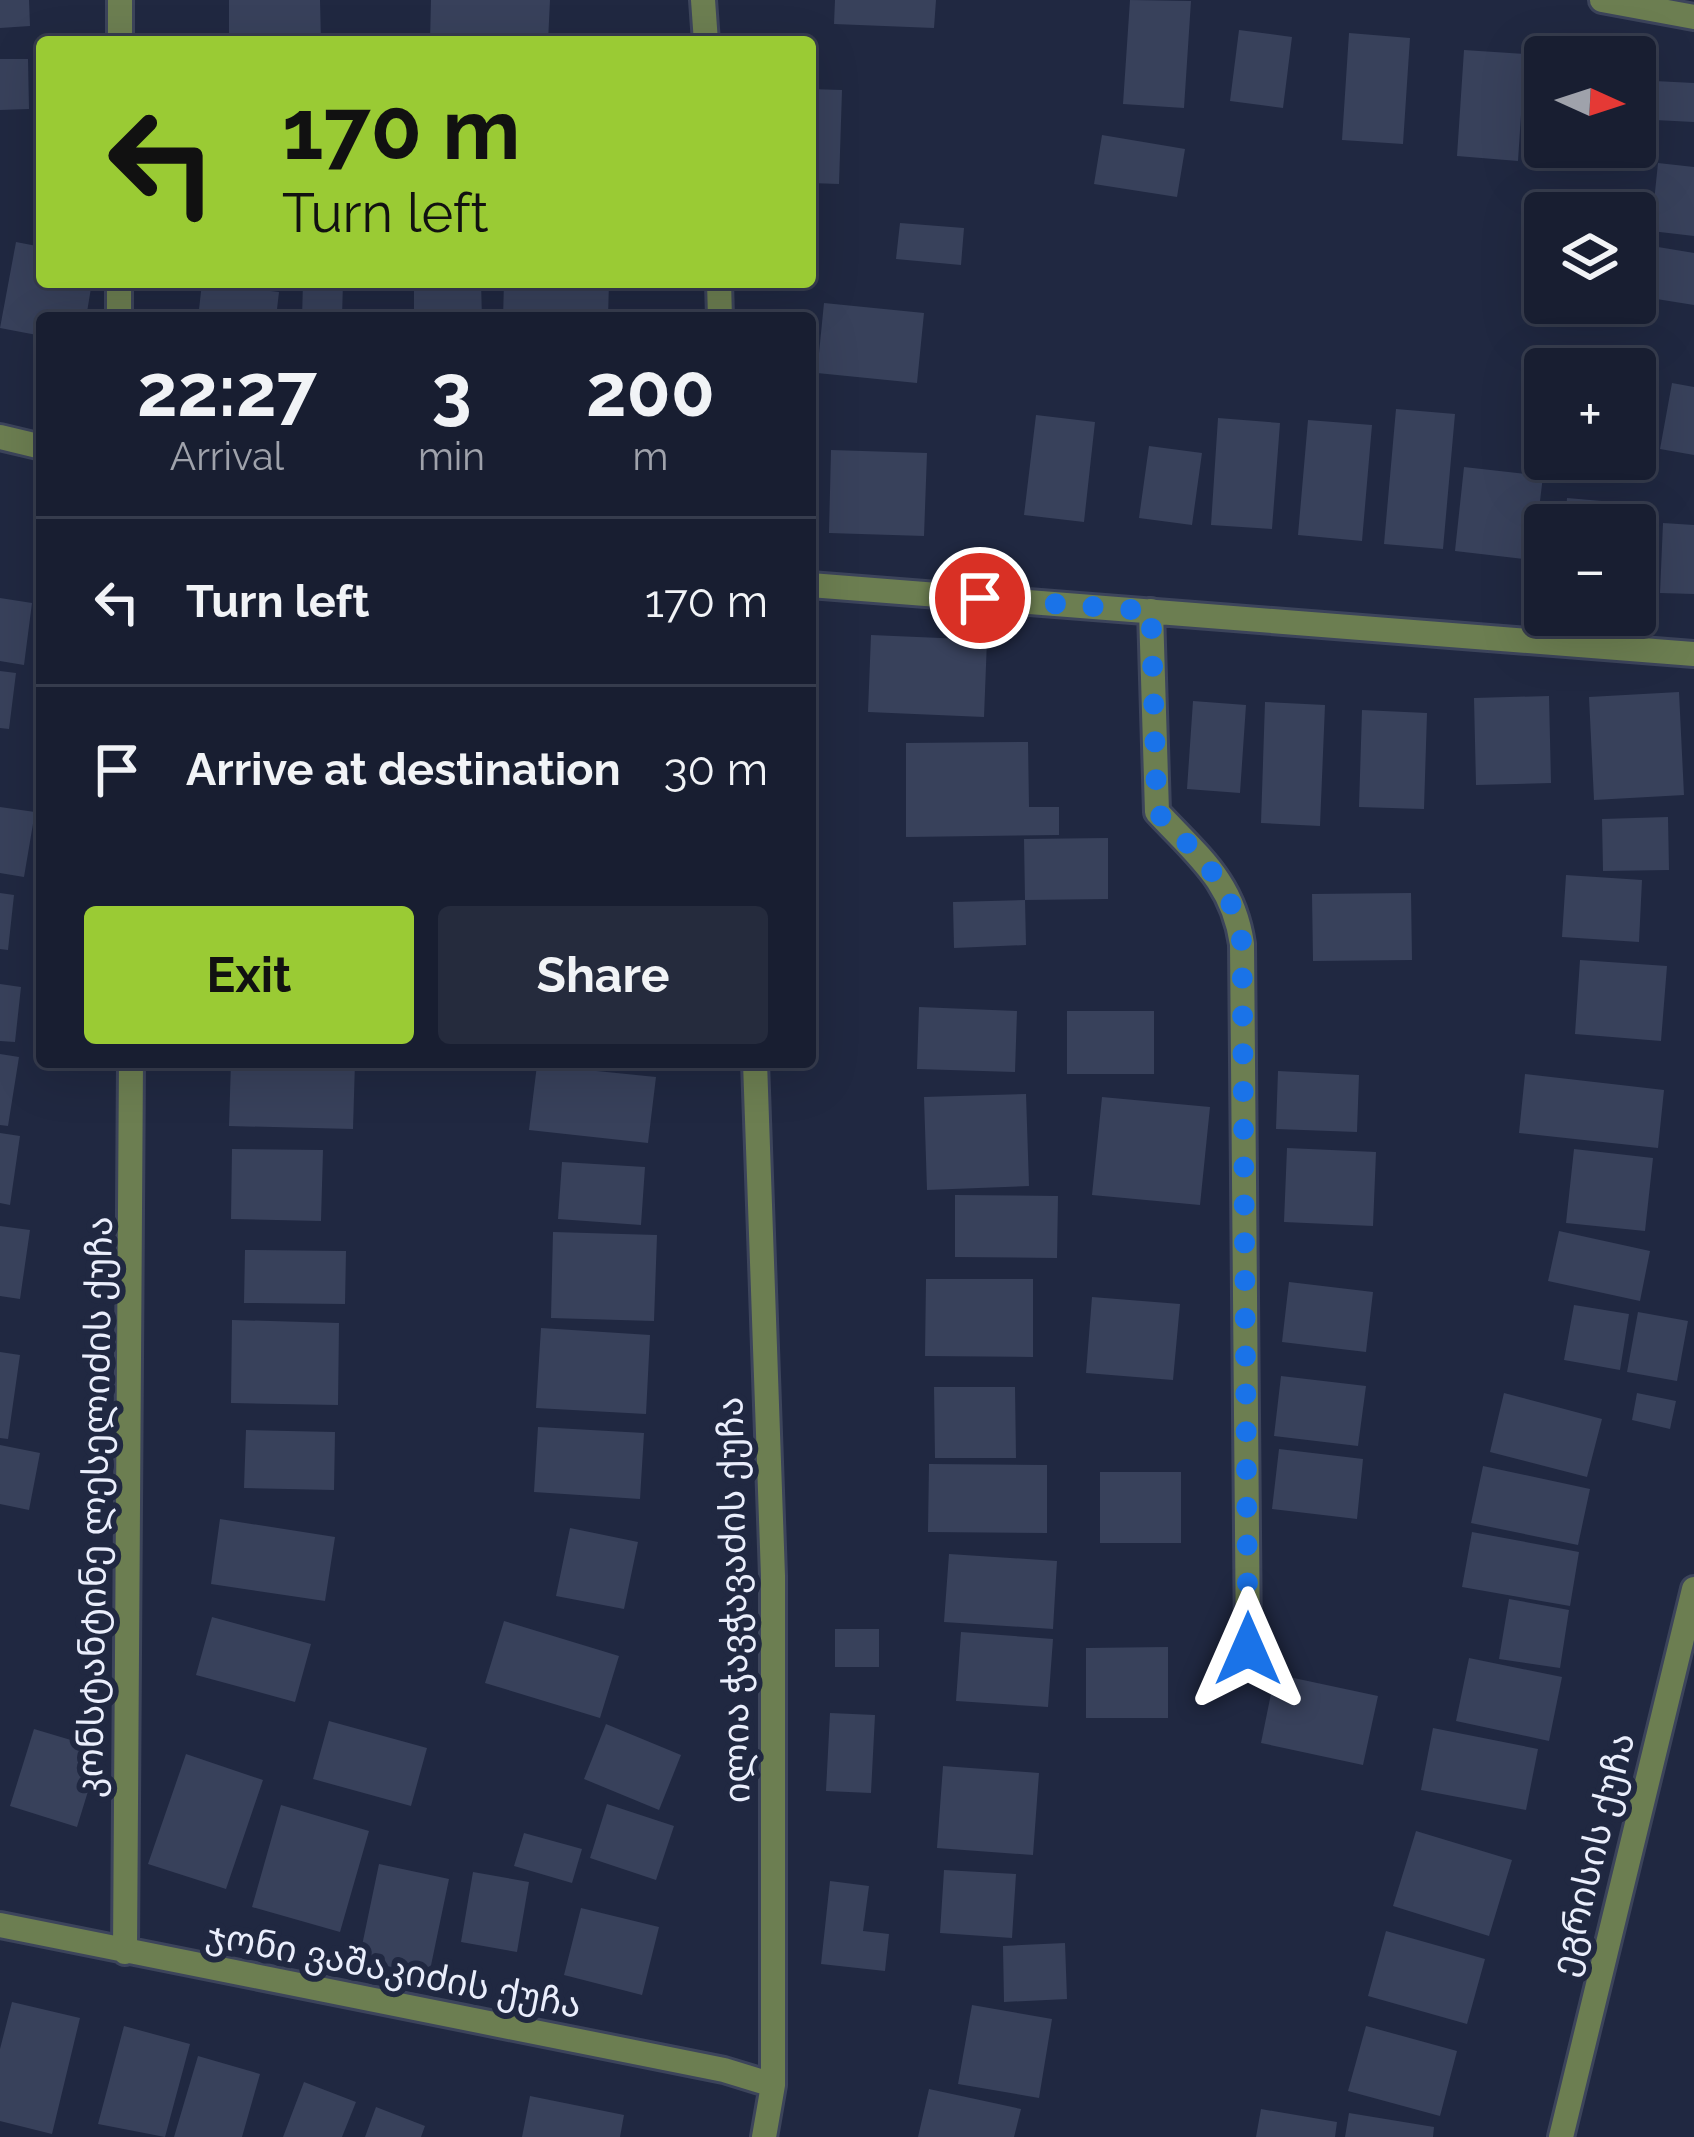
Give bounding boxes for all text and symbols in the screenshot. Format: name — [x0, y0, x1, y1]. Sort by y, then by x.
north arrow — [1524, 36, 1656, 168]
map controls — [1524, 36, 1656, 636]
text: 170 m — [282, 80, 521, 179]
icon: left — [84, 84, 240, 240]
text: Turn left — [282, 181, 489, 245]
button: layers — [1524, 192, 1656, 324]
text: 22:27 — [137, 348, 317, 433]
text: 3 — [431, 348, 472, 433]
text: 200 — [586, 348, 715, 433]
button: + — [1524, 348, 1656, 480]
text: Arrival — [170, 433, 284, 479]
text: min — [418, 433, 485, 479]
text: m — [633, 433, 668, 479]
button: − — [1524, 504, 1656, 636]
pin — [929, 547, 1031, 649]
icon: arrive — [947, 565, 1013, 631]
icon: left — [84, 569, 150, 635]
text: Turn left — [186, 575, 369, 628]
text: 170 m — [645, 575, 768, 628]
icon: arrive — [84, 737, 150, 803]
text: Arrive at destination — [186, 743, 621, 796]
text: 30 m — [664, 743, 768, 796]
button: Exit — [84, 906, 414, 1044]
button: Share — [438, 906, 768, 1044]
street label: კონსტანტინე ლესელიძის ქუჩა — [68, 1216, 122, 1798]
street label: ილია ჭავჭავაძის ქუჩა — [708, 1396, 760, 1804]
position arrow — [1185, 1586, 1311, 1712]
street label: ეგრისის ქუჩა — [1542, 1728, 1643, 1980]
street label: ჯონი ვაშაკიძის ქუჩა — [203, 1912, 585, 2027]

